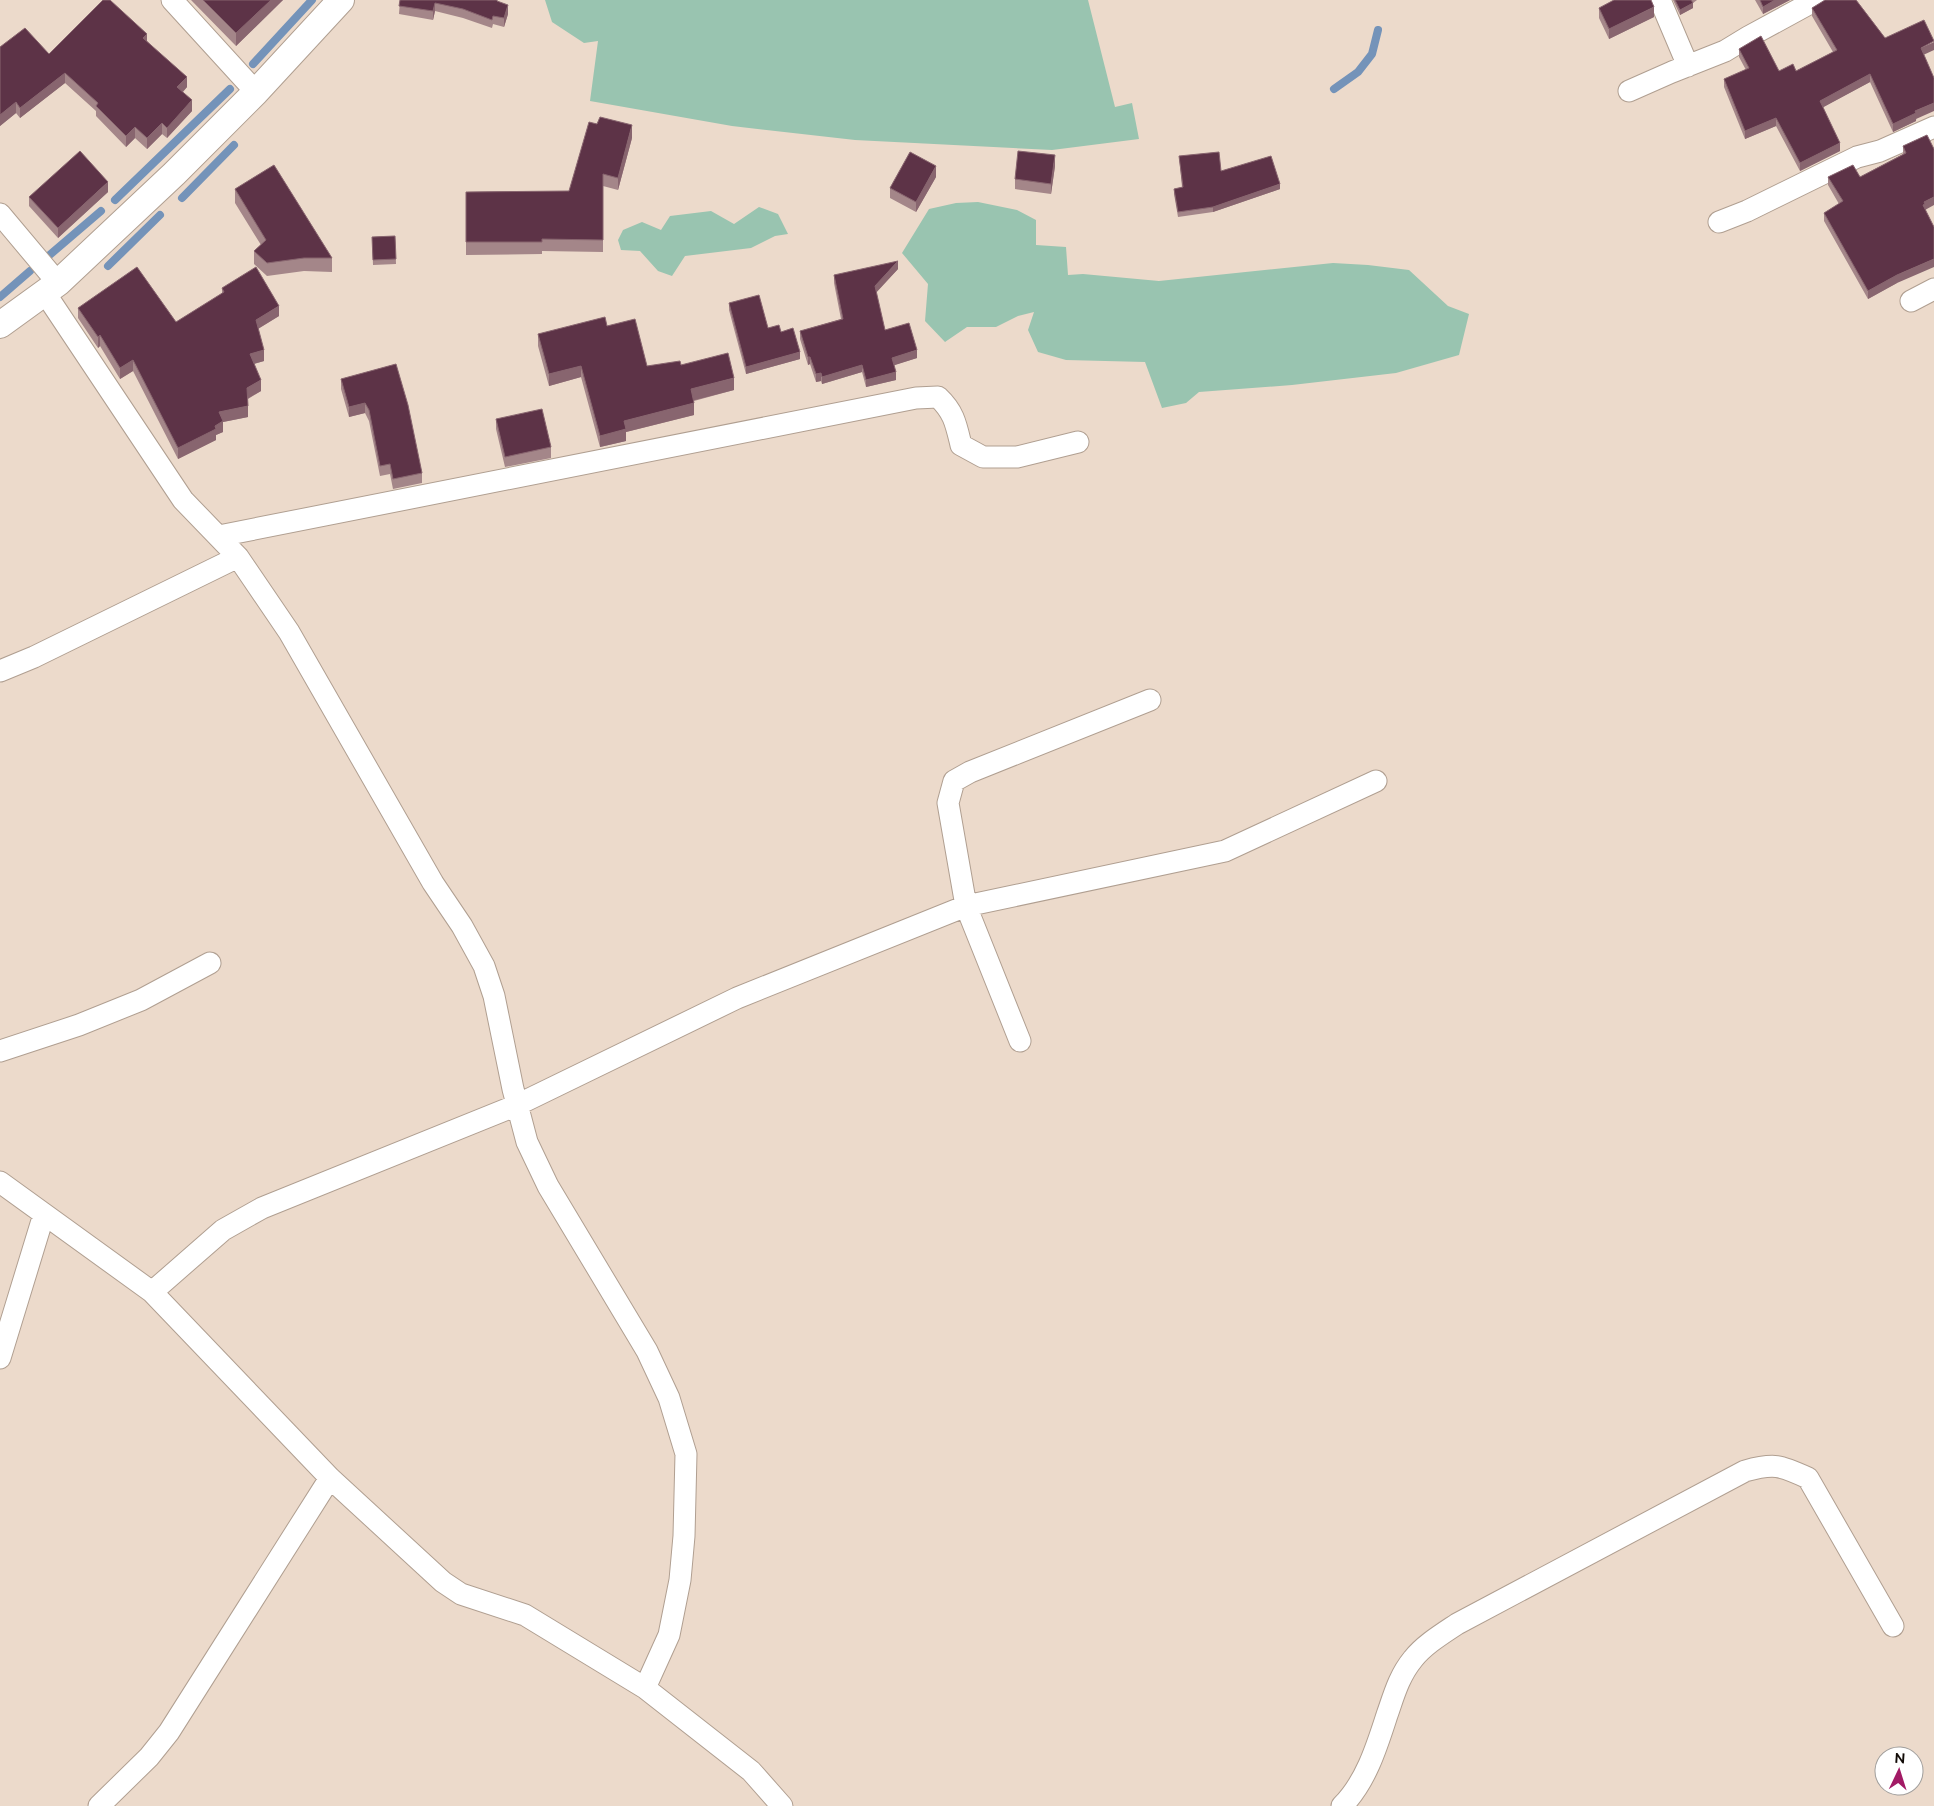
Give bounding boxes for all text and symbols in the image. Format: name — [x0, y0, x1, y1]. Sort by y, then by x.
north arrow — [1874, 1746, 1924, 1796]
text: N — [1894, 1750, 1906, 1766]

